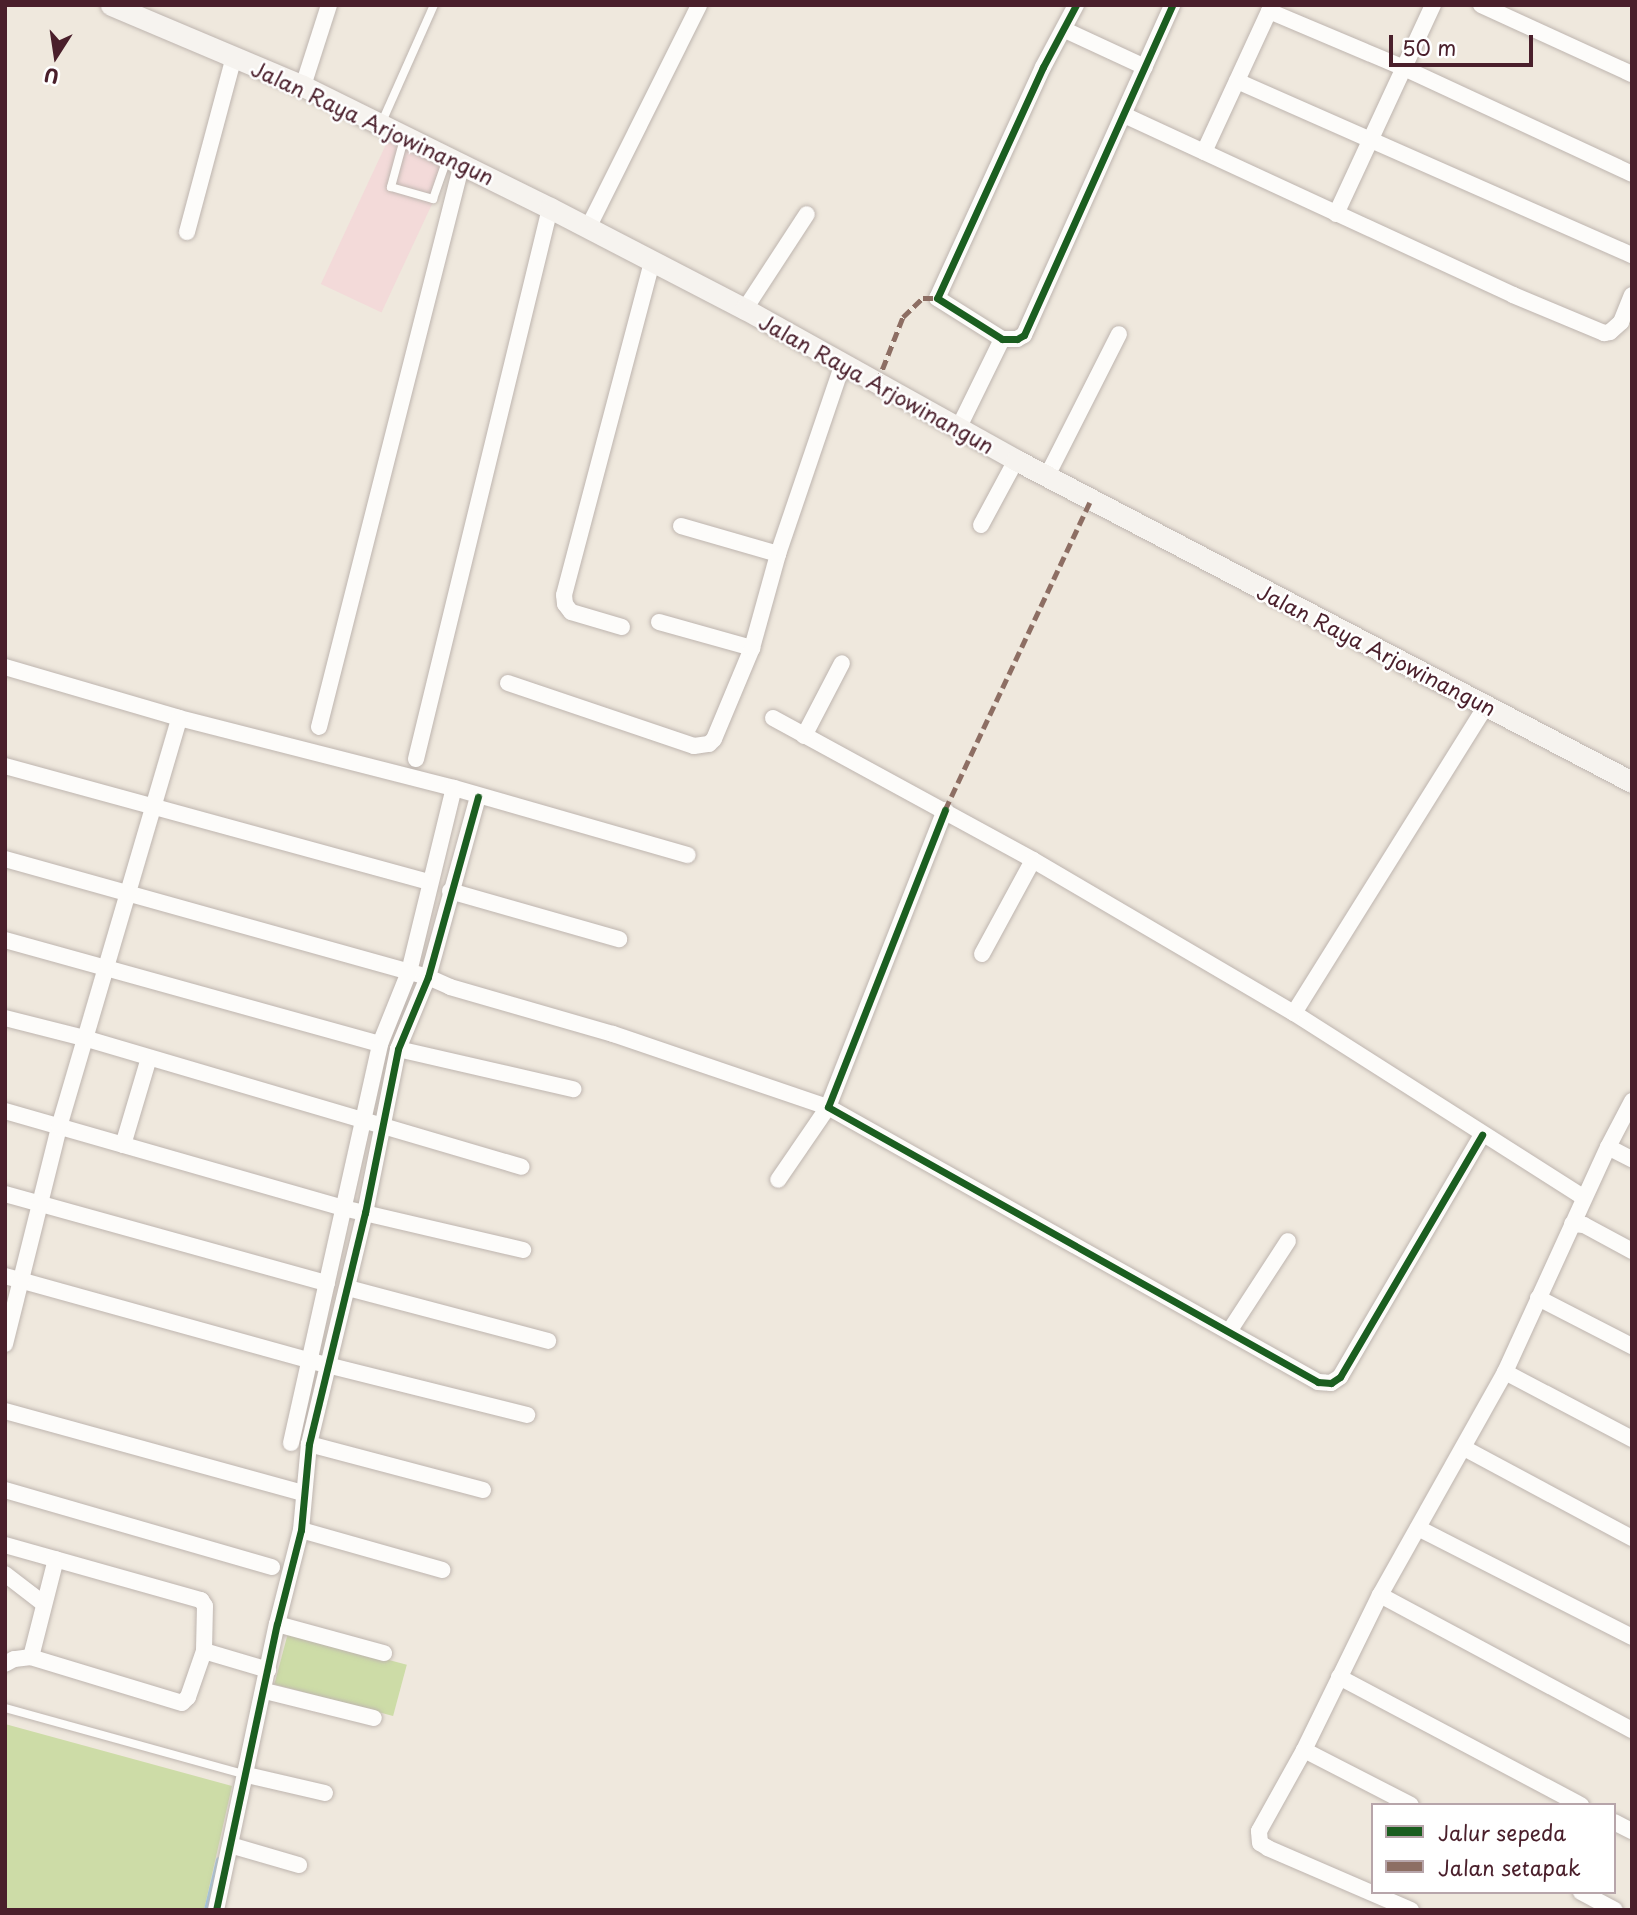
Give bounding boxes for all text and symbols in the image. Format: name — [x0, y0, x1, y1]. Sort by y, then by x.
north arrow — [21, 21, 91, 91]
scale bar — [1392, 21, 1536, 65]
text: 50 m — [1402, 31, 1456, 63]
street label: Jalan Raya Arjowinangun — [248, 55, 498, 189]
text: U — [42, 61, 62, 92]
street label: Jalan Raya Arjowinangun — [755, 308, 999, 458]
street label: Jalan Raya Arjowinangun — [1253, 578, 1501, 720]
legend — [1371, 1803, 1616, 1894]
text: Jalur sepeda — [1438, 1816, 1566, 1848]
text: Jalan setapak — [1438, 1851, 1581, 1883]

